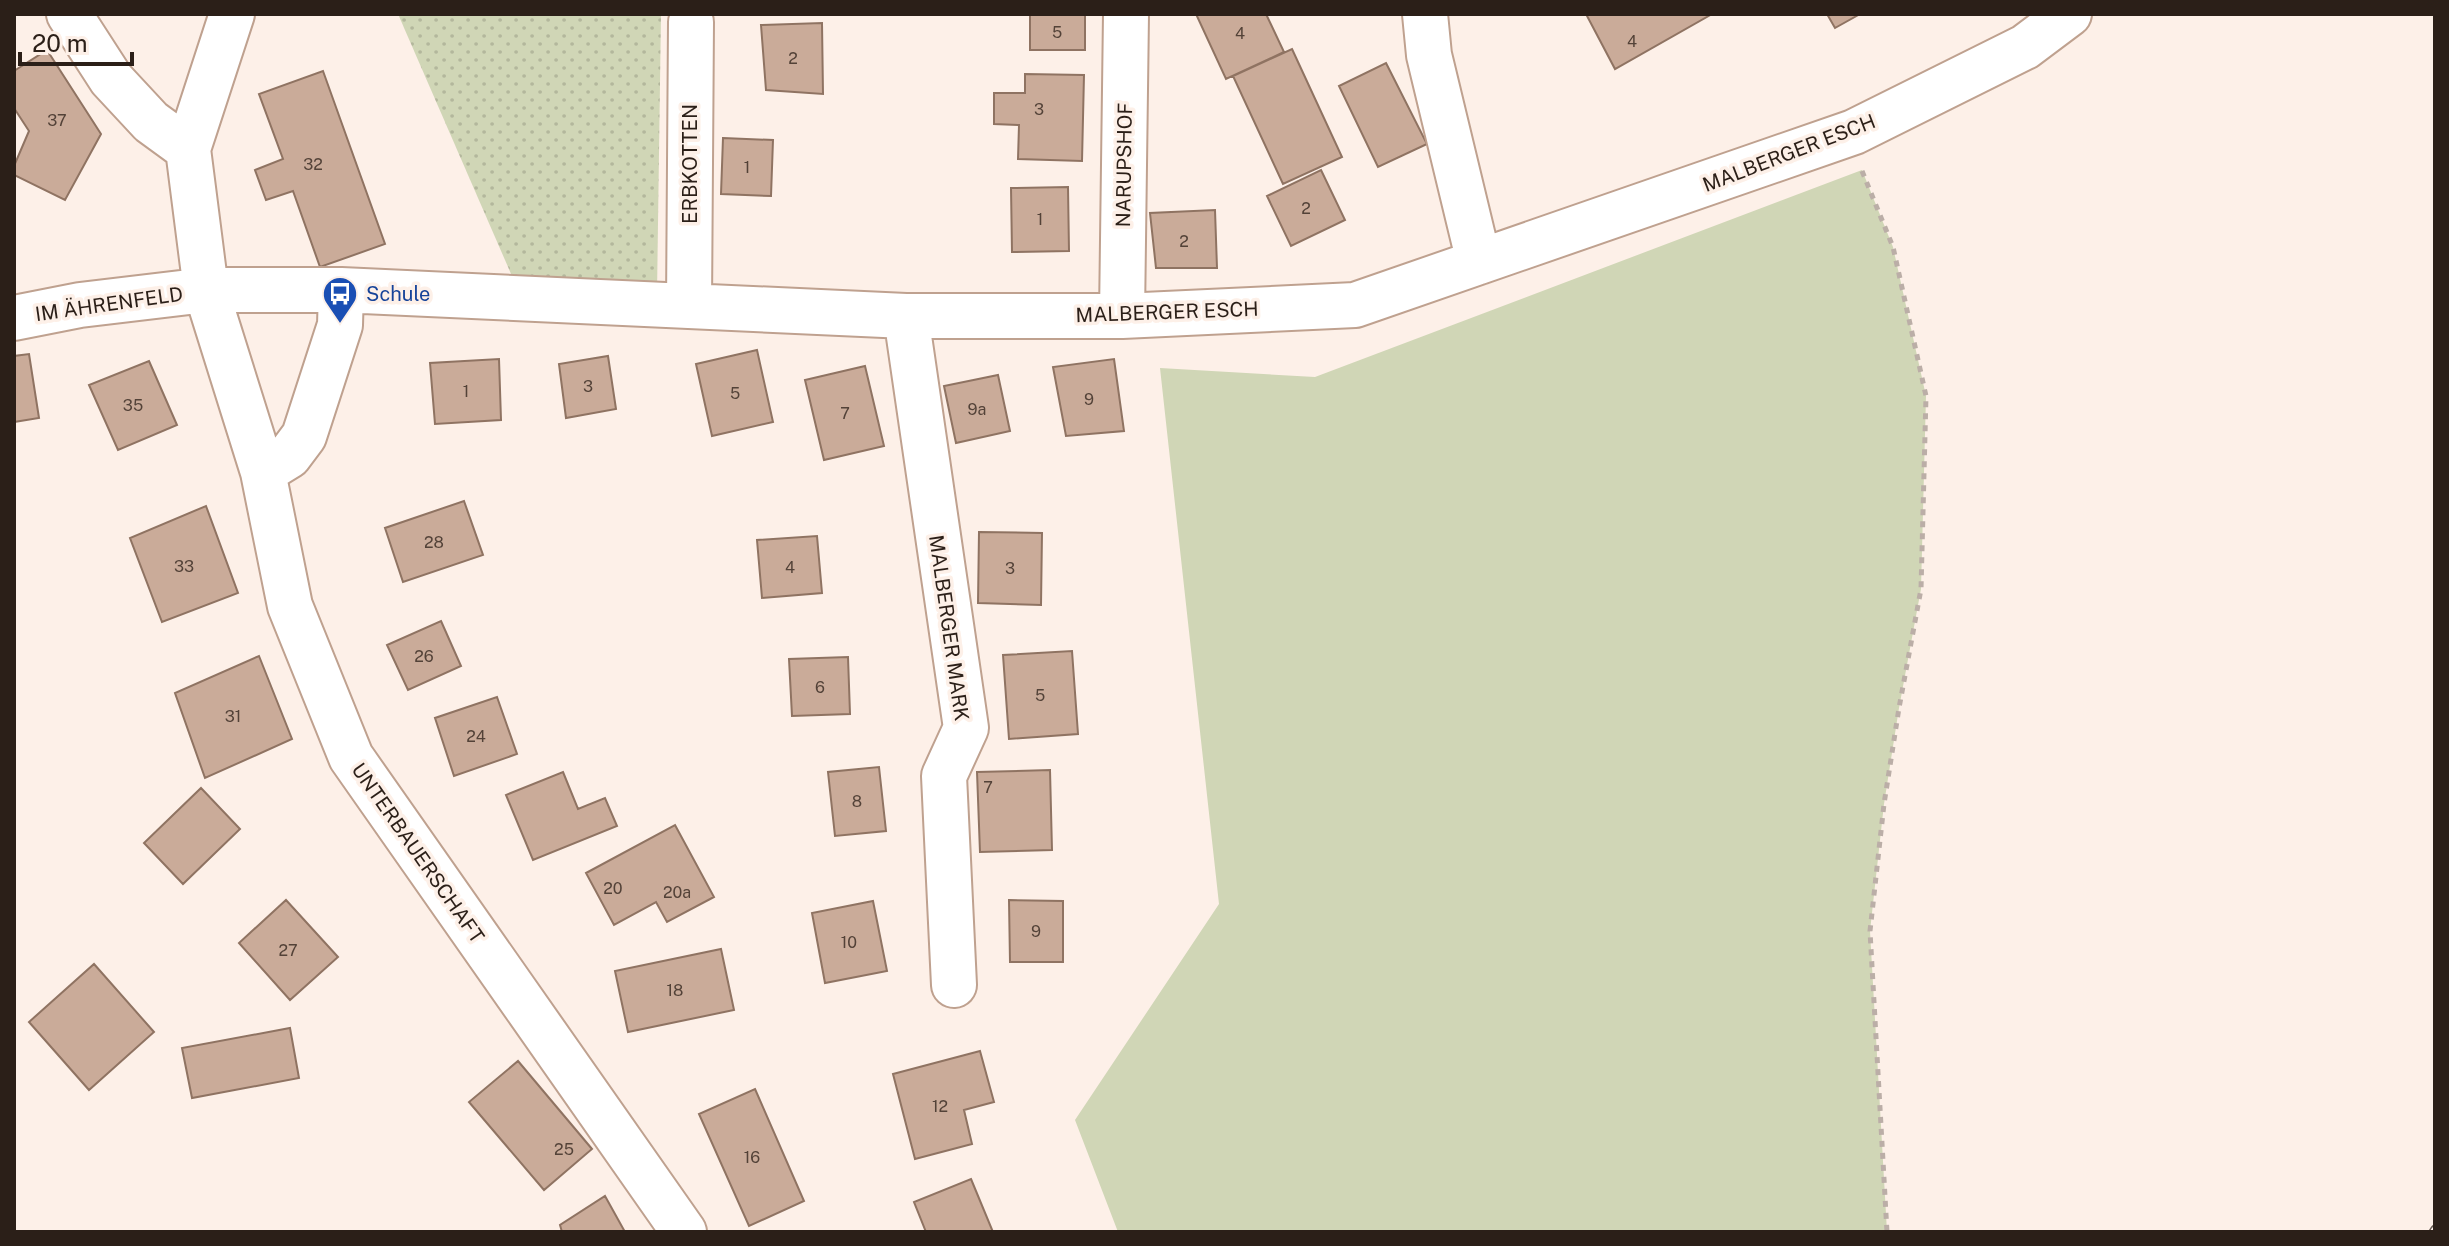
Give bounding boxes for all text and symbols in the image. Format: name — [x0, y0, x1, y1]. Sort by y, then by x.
scale bar — [20, 16, 132, 66]
house number: 5 — [1052, 23, 1062, 42]
house number: 4 — [1235, 24, 1245, 43]
text: 20 m — [32, 29, 88, 57]
house number: 4 — [1627, 32, 1637, 51]
house number: 2 — [788, 49, 798, 68]
house number: 3 — [1034, 100, 1044, 119]
street label: NARUPSHOF — [1111, 102, 1137, 228]
street label: ERBKOTTEN — [678, 104, 702, 224]
street label: MALBERGER ESCH — [1699, 109, 1879, 197]
house number: 37 — [47, 111, 67, 130]
house number: 32 — [303, 155, 323, 174]
house number: 1 — [744, 158, 750, 177]
house number: 2 — [1301, 199, 1311, 218]
house number: 1 — [1037, 210, 1043, 229]
house number: 2 — [1179, 232, 1189, 251]
bus stop icon: Schule — [321, 275, 359, 325]
street label: IM ÄHRENFELD — [34, 282, 184, 326]
place label: Schule — [366, 282, 430, 306]
street label: MALBERGER ESCH — [1075, 297, 1259, 327]
house number: 3 — [583, 377, 593, 396]
house number: 1 — [463, 382, 469, 401]
house number: 5 — [730, 384, 740, 403]
house number: 9 — [1084, 390, 1094, 409]
house number: 35 — [123, 396, 143, 415]
house number: 9a — [968, 400, 986, 419]
house number: 7 — [840, 404, 850, 423]
house number: 28 — [424, 533, 444, 552]
street label: MALBERGER MARK — [924, 533, 974, 723]
house number: 33 — [174, 557, 194, 576]
house number: 4 — [785, 558, 795, 577]
house number: 3 — [1005, 559, 1015, 578]
house number: 26 — [414, 647, 434, 666]
house number: 6 — [815, 678, 825, 697]
house number: 5 — [1035, 686, 1045, 705]
house number: 31 — [225, 707, 241, 726]
house number: 24 — [466, 727, 486, 746]
street label: UNTERBAUERSCHAFT — [347, 758, 489, 948]
house number: 7 — [983, 778, 993, 797]
house number: 8 — [852, 792, 862, 811]
house number: 20 — [603, 879, 623, 898]
house number: 20a — [663, 883, 691, 902]
house number: 9 — [1031, 922, 1041, 941]
house number: 10 — [841, 933, 857, 952]
house number: 27 — [278, 941, 298, 960]
house number: 18 — [667, 981, 683, 1000]
house number: 12 — [932, 1097, 948, 1116]
house number: 25 — [554, 1140, 574, 1159]
house number: 16 — [744, 1148, 760, 1167]

